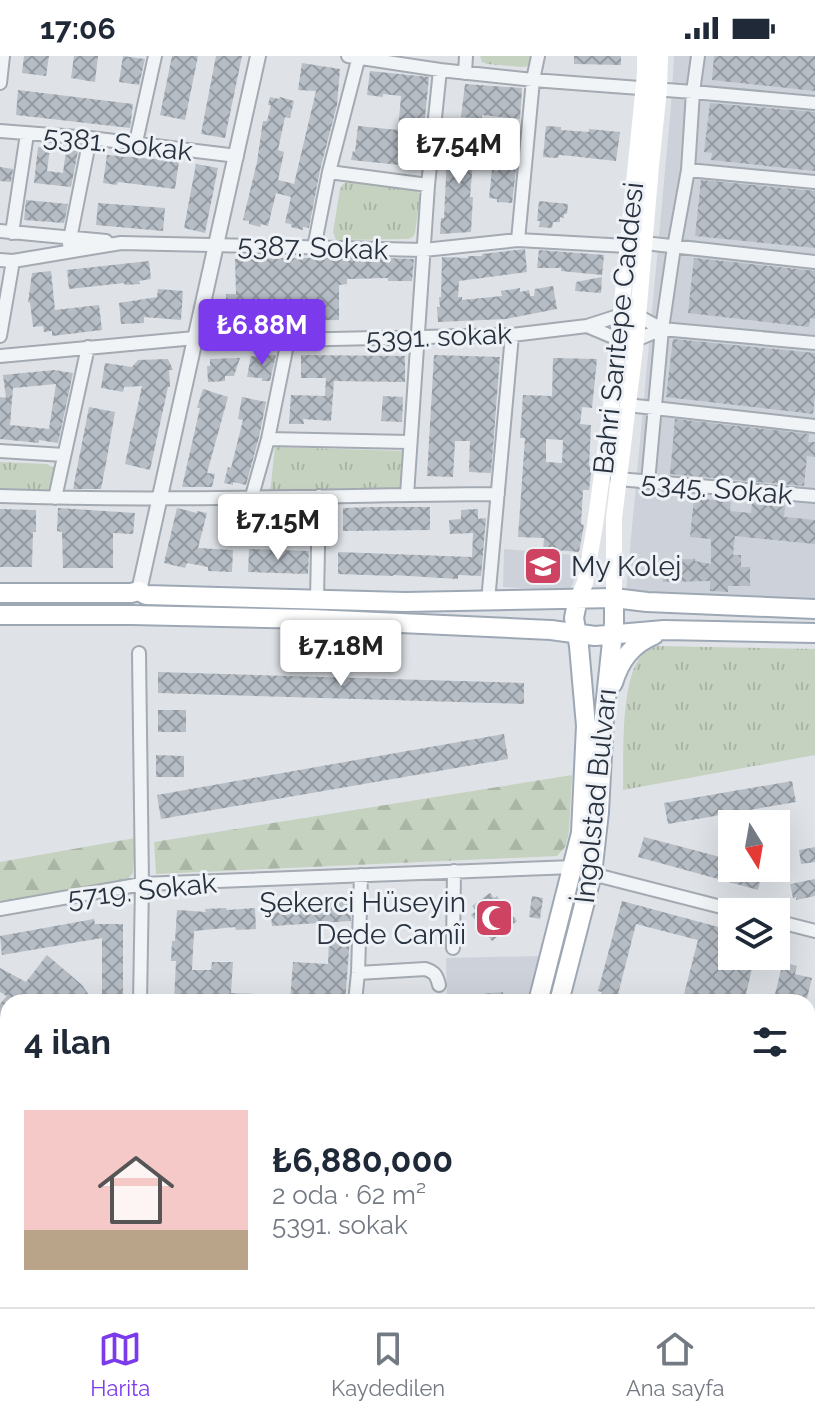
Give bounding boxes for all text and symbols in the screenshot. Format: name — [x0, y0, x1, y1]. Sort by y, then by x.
text: 17:06 — [40, 11, 116, 46]
pin: ₺7.54M — [394, 118, 524, 186]
street label: 5381. Sokak — [42, 119, 194, 168]
text: ₺7.54M — [416, 129, 502, 159]
street label: Bahri Sarıtepe Caddesi — [587, 180, 650, 476]
street label: 5387. Sokak — [237, 228, 389, 267]
pin: ₺6.88M — [197, 299, 327, 367]
text: ₺6.88M — [217, 310, 307, 340]
street label: 5391. sokak — [365, 317, 513, 356]
street label: 5345. Sokak — [640, 465, 794, 512]
pin: ₺7.15M — [213, 494, 343, 562]
text: ₺7.15M — [236, 505, 320, 535]
school or university icon: My Kolej — [522, 545, 564, 587]
place label: My Kolej — [571, 550, 681, 583]
pin: ₺7.18M — [276, 620, 406, 688]
text: ₺7.18M — [298, 631, 384, 661]
street label: İngolstad Bulvarı — [568, 687, 623, 905]
north arrow — [718, 810, 790, 882]
map controls — [718, 810, 790, 970]
street label: 5719. Sokak — [66, 866, 218, 915]
place label: Şekerci Hüseyin Dede Camîi — [260, 886, 466, 951]
mosque icon: Şekerci Hüseyin Dede Camîi — [473, 897, 515, 939]
button: layers — [718, 898, 790, 970]
icon: filters — [748, 1020, 792, 1064]
text: 4 ilan — [24, 1022, 111, 1062]
text: ₺6,880,000 — [272, 1140, 453, 1180]
icon: home — [88, 1142, 184, 1238]
text: 2 oda · 62 m² — [272, 1180, 426, 1210]
text: 5391. sokak — [272, 1210, 408, 1240]
tab: Harita — [90, 1327, 150, 1401]
tab: Kaydedilen — [331, 1327, 445, 1401]
tab: Ana sayfa — [626, 1327, 725, 1401]

